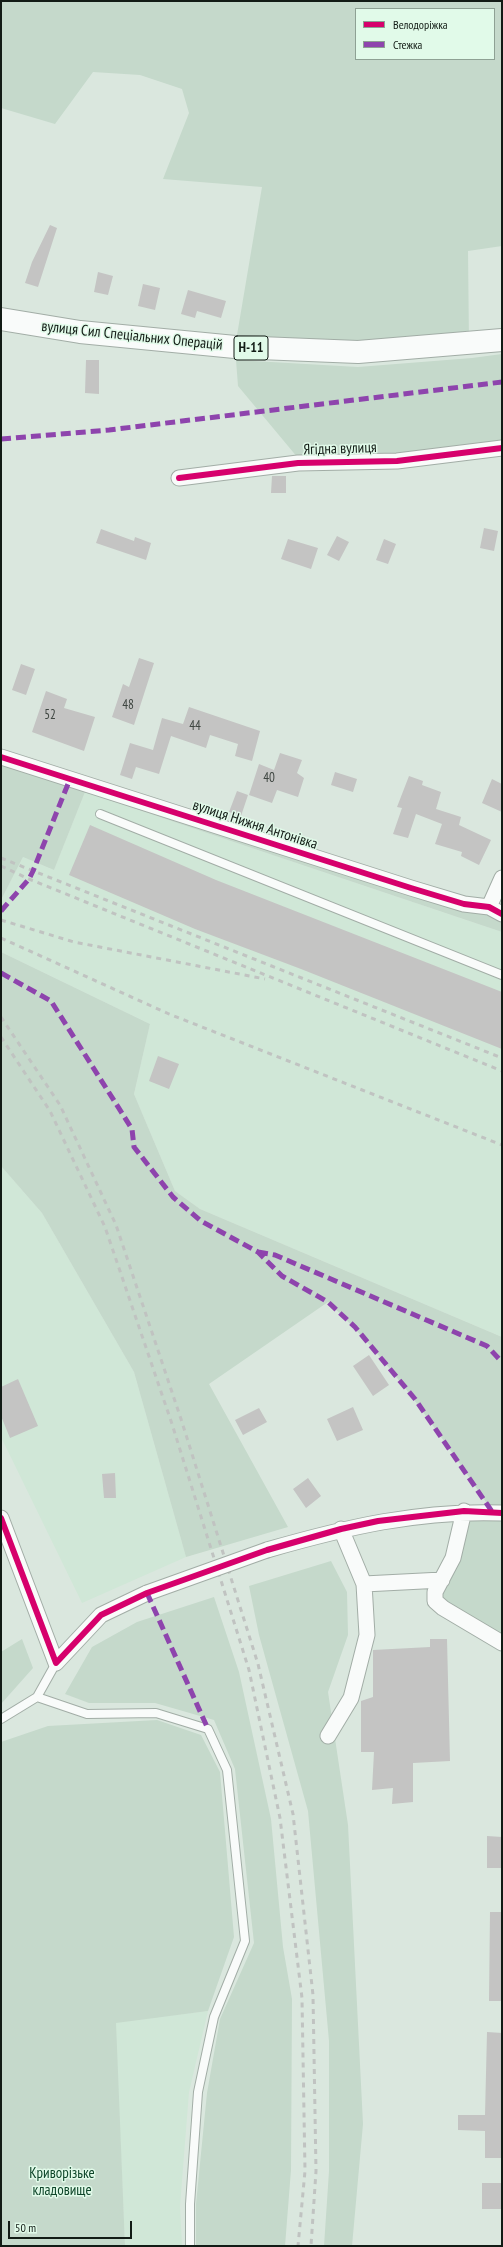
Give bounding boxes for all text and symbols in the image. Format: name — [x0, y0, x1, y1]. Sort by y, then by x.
legend — [355, 8, 495, 60]
text: Велодоріжка — [393, 17, 448, 32]
text: Стежка — [393, 37, 422, 52]
street label: вулиця Сил Спеціальних Операцій — [41, 318, 223, 354]
road number: Н-11 — [234, 336, 268, 360]
street label: Ягідна вулиця — [303, 439, 377, 459]
house number: 48 — [122, 697, 134, 713]
house number: 52 — [44, 707, 56, 723]
house number: 44 — [189, 718, 201, 734]
house number: 40 — [263, 770, 275, 786]
street label: вулиця Нижня Антонівка — [190, 796, 320, 854]
park label: Криворізьке кладовище — [29, 2165, 95, 2200]
scale bar — [10, 2213, 134, 2239]
text: 50 m — [15, 2220, 36, 2235]

